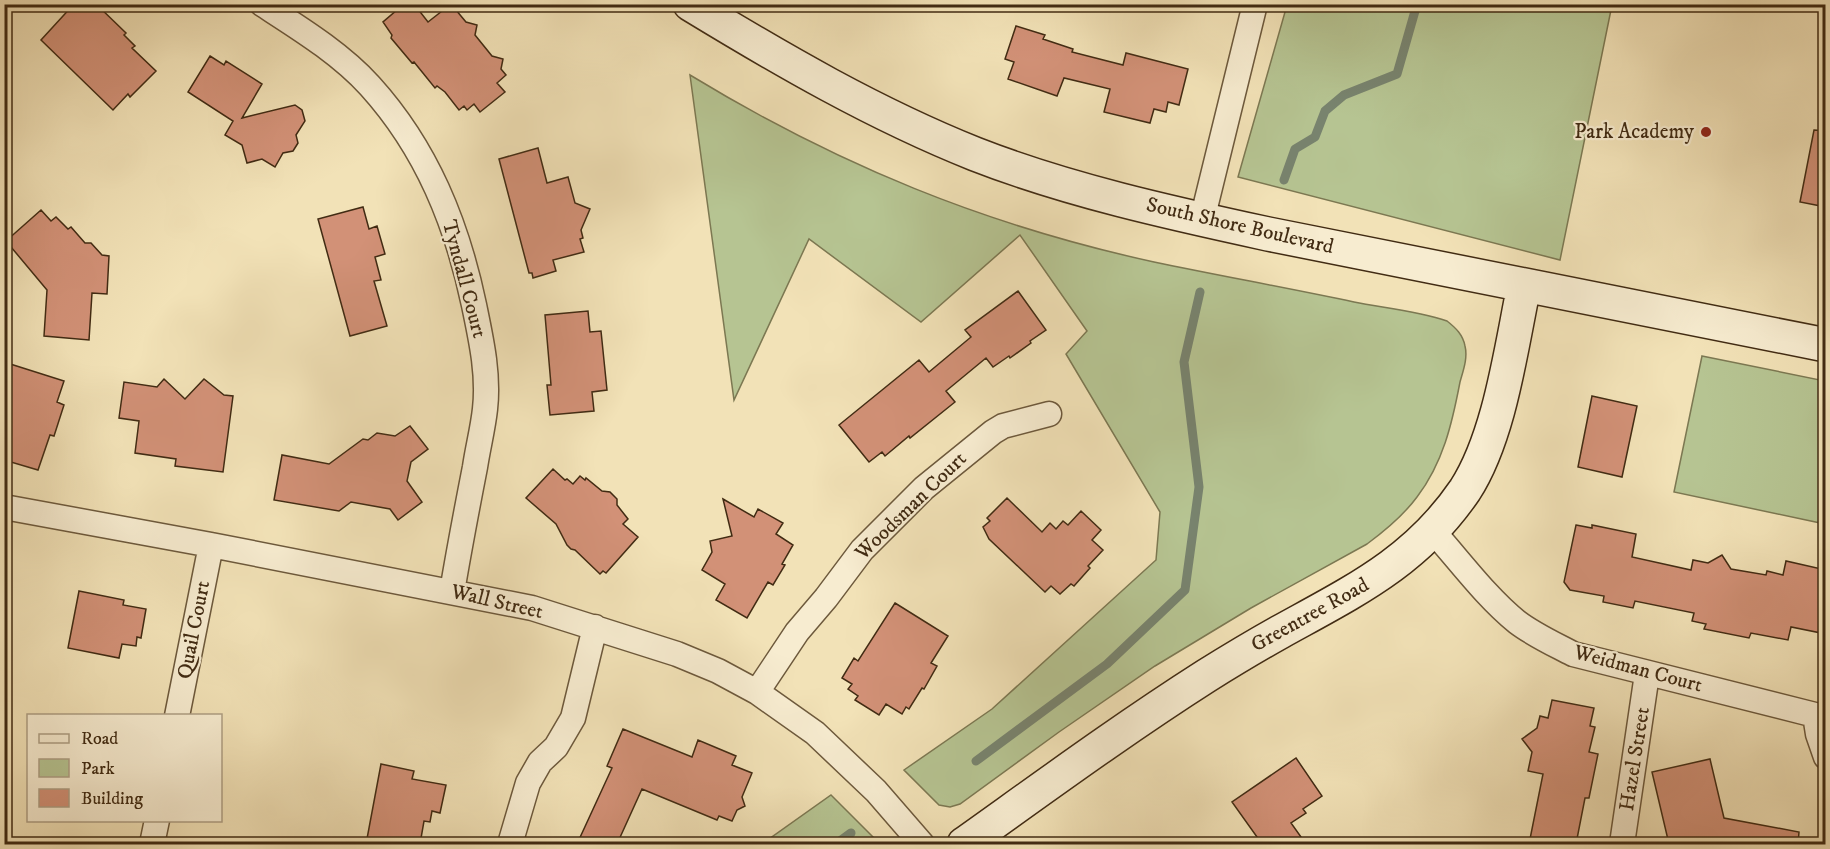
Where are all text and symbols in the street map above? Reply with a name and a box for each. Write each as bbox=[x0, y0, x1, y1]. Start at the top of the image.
place label: Park Academy bbox=[1574, 119, 1695, 145]
marker: Park Academy bbox=[1699, 125, 1713, 139]
street label: South Shore Boulevard bbox=[1144, 192, 1337, 260]
street label: Tyndall Court bbox=[436, 217, 492, 341]
street label: Woodsman Court bbox=[849, 446, 972, 566]
street label: Greentree Road bbox=[1247, 572, 1374, 658]
street label: Quail Court bbox=[172, 578, 216, 681]
street label: Wall Street bbox=[447, 579, 546, 625]
street label: Weidman Court bbox=[1570, 639, 1705, 699]
street label: Hazel Street bbox=[1614, 705, 1656, 813]
legend bbox=[27, 714, 222, 822]
text: Road bbox=[81, 728, 118, 750]
text: Park bbox=[81, 758, 115, 780]
text: Building bbox=[81, 788, 143, 810]

